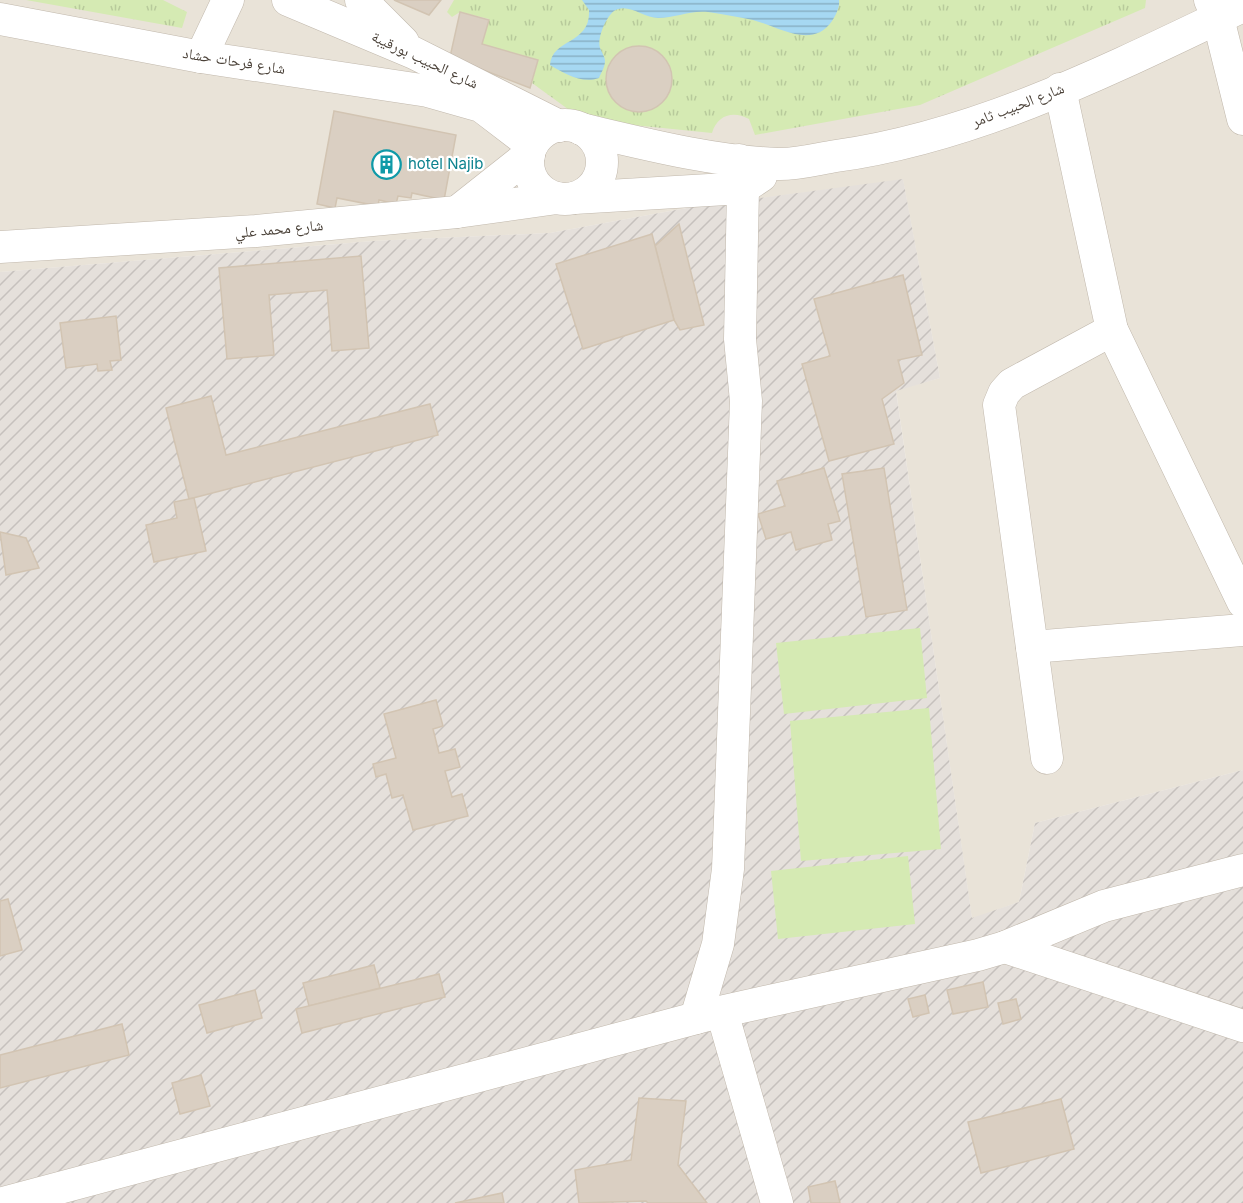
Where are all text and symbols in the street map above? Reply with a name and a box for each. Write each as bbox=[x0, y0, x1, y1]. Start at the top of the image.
street label: شارع الحبيب بورقيبة bbox=[368, 27, 482, 94]
street label: شارع فرحات حشاد bbox=[181, 43, 287, 79]
street label: شارع الحبيب ثامر bbox=[968, 78, 1067, 132]
building icon: hotel Najib bbox=[371, 148, 403, 180]
place label: hotel Najib bbox=[408, 154, 483, 173]
street label: شارع محمد علي bbox=[234, 215, 324, 245]

